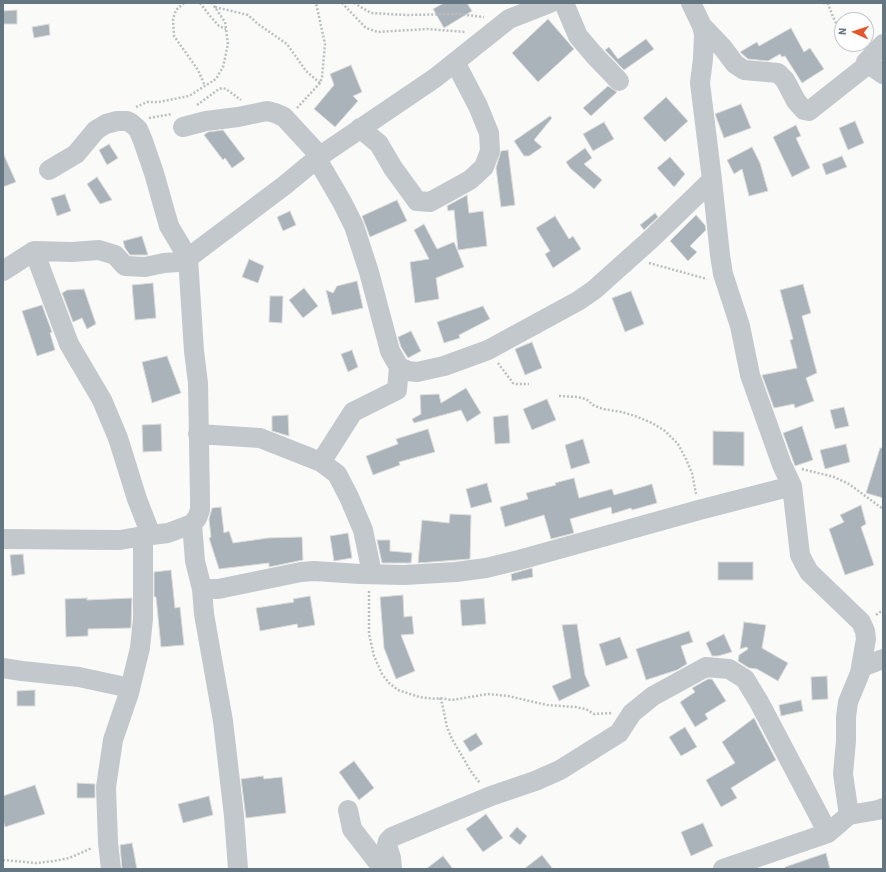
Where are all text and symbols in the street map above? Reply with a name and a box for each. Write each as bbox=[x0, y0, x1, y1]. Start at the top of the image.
north arrow bbox=[834, 12, 874, 52]
text: N bbox=[835, 27, 850, 35]

